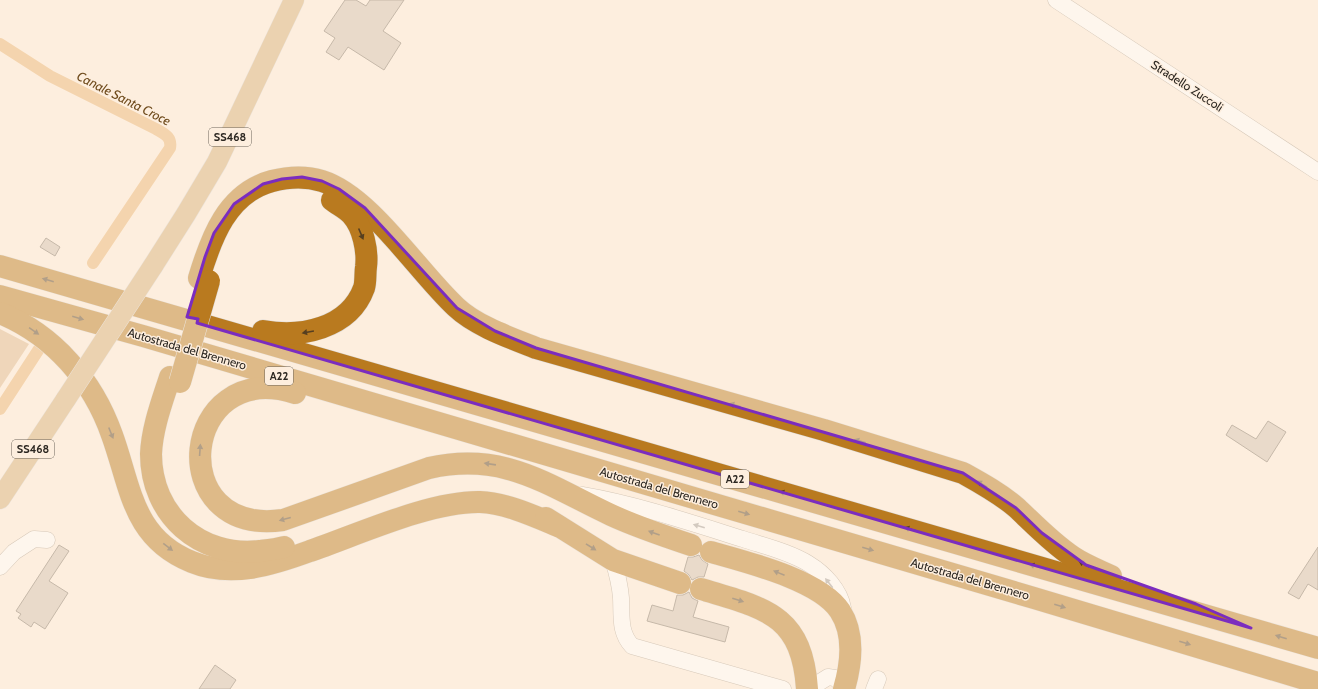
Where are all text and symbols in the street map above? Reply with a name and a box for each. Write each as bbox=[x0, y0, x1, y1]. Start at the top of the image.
street label: Stradello Zuccoli bbox=[1148, 57, 1226, 115]
water label: Canale Santa Croce bbox=[74, 67, 174, 129]
road number: SS468 bbox=[209, 128, 251, 146]
one-way arrow bbox=[358, 228, 364, 239]
one-way arrow bbox=[42, 277, 54, 283]
one-way arrow bbox=[72, 315, 84, 321]
street label: Autostrada del Brennero bbox=[126, 324, 249, 373]
one-way arrow bbox=[29, 327, 40, 335]
one-way arrow bbox=[302, 329, 314, 335]
road number: A22 bbox=[265, 367, 293, 385]
one-way arrow bbox=[729, 402, 741, 408]
one-way arrow bbox=[108, 428, 114, 439]
one-way arrow bbox=[853, 438, 865, 444]
road number: SS468 bbox=[12, 440, 54, 458]
one-way arrow bbox=[196, 444, 203, 456]
one-way arrow bbox=[484, 461, 496, 468]
street label: Autostrada del Brennero bbox=[598, 463, 721, 512]
road number: A22 bbox=[721, 470, 749, 488]
one-way arrow bbox=[977, 480, 987, 488]
one-way arrow bbox=[779, 490, 791, 496]
one-way arrow bbox=[738, 510, 750, 516]
one-way arrow bbox=[279, 516, 291, 522]
one-way arrow bbox=[693, 523, 705, 529]
one-way arrow bbox=[904, 526, 916, 532]
one-way arrow bbox=[647, 529, 659, 535]
one-way arrow bbox=[162, 543, 173, 552]
one-way arrow bbox=[585, 544, 597, 551]
one-way arrow bbox=[863, 546, 875, 552]
street label: Autostrada del Brennero bbox=[909, 554, 1032, 603]
one-way arrow bbox=[1078, 560, 1090, 567]
one-way arrow bbox=[1028, 563, 1040, 569]
one-way arrow bbox=[774, 570, 785, 576]
one-way arrow bbox=[825, 577, 834, 588]
one-way arrow bbox=[732, 597, 744, 603]
one-way arrow bbox=[1055, 603, 1067, 609]
one-way arrow bbox=[1274, 634, 1286, 640]
one-way arrow bbox=[1179, 640, 1191, 646]

